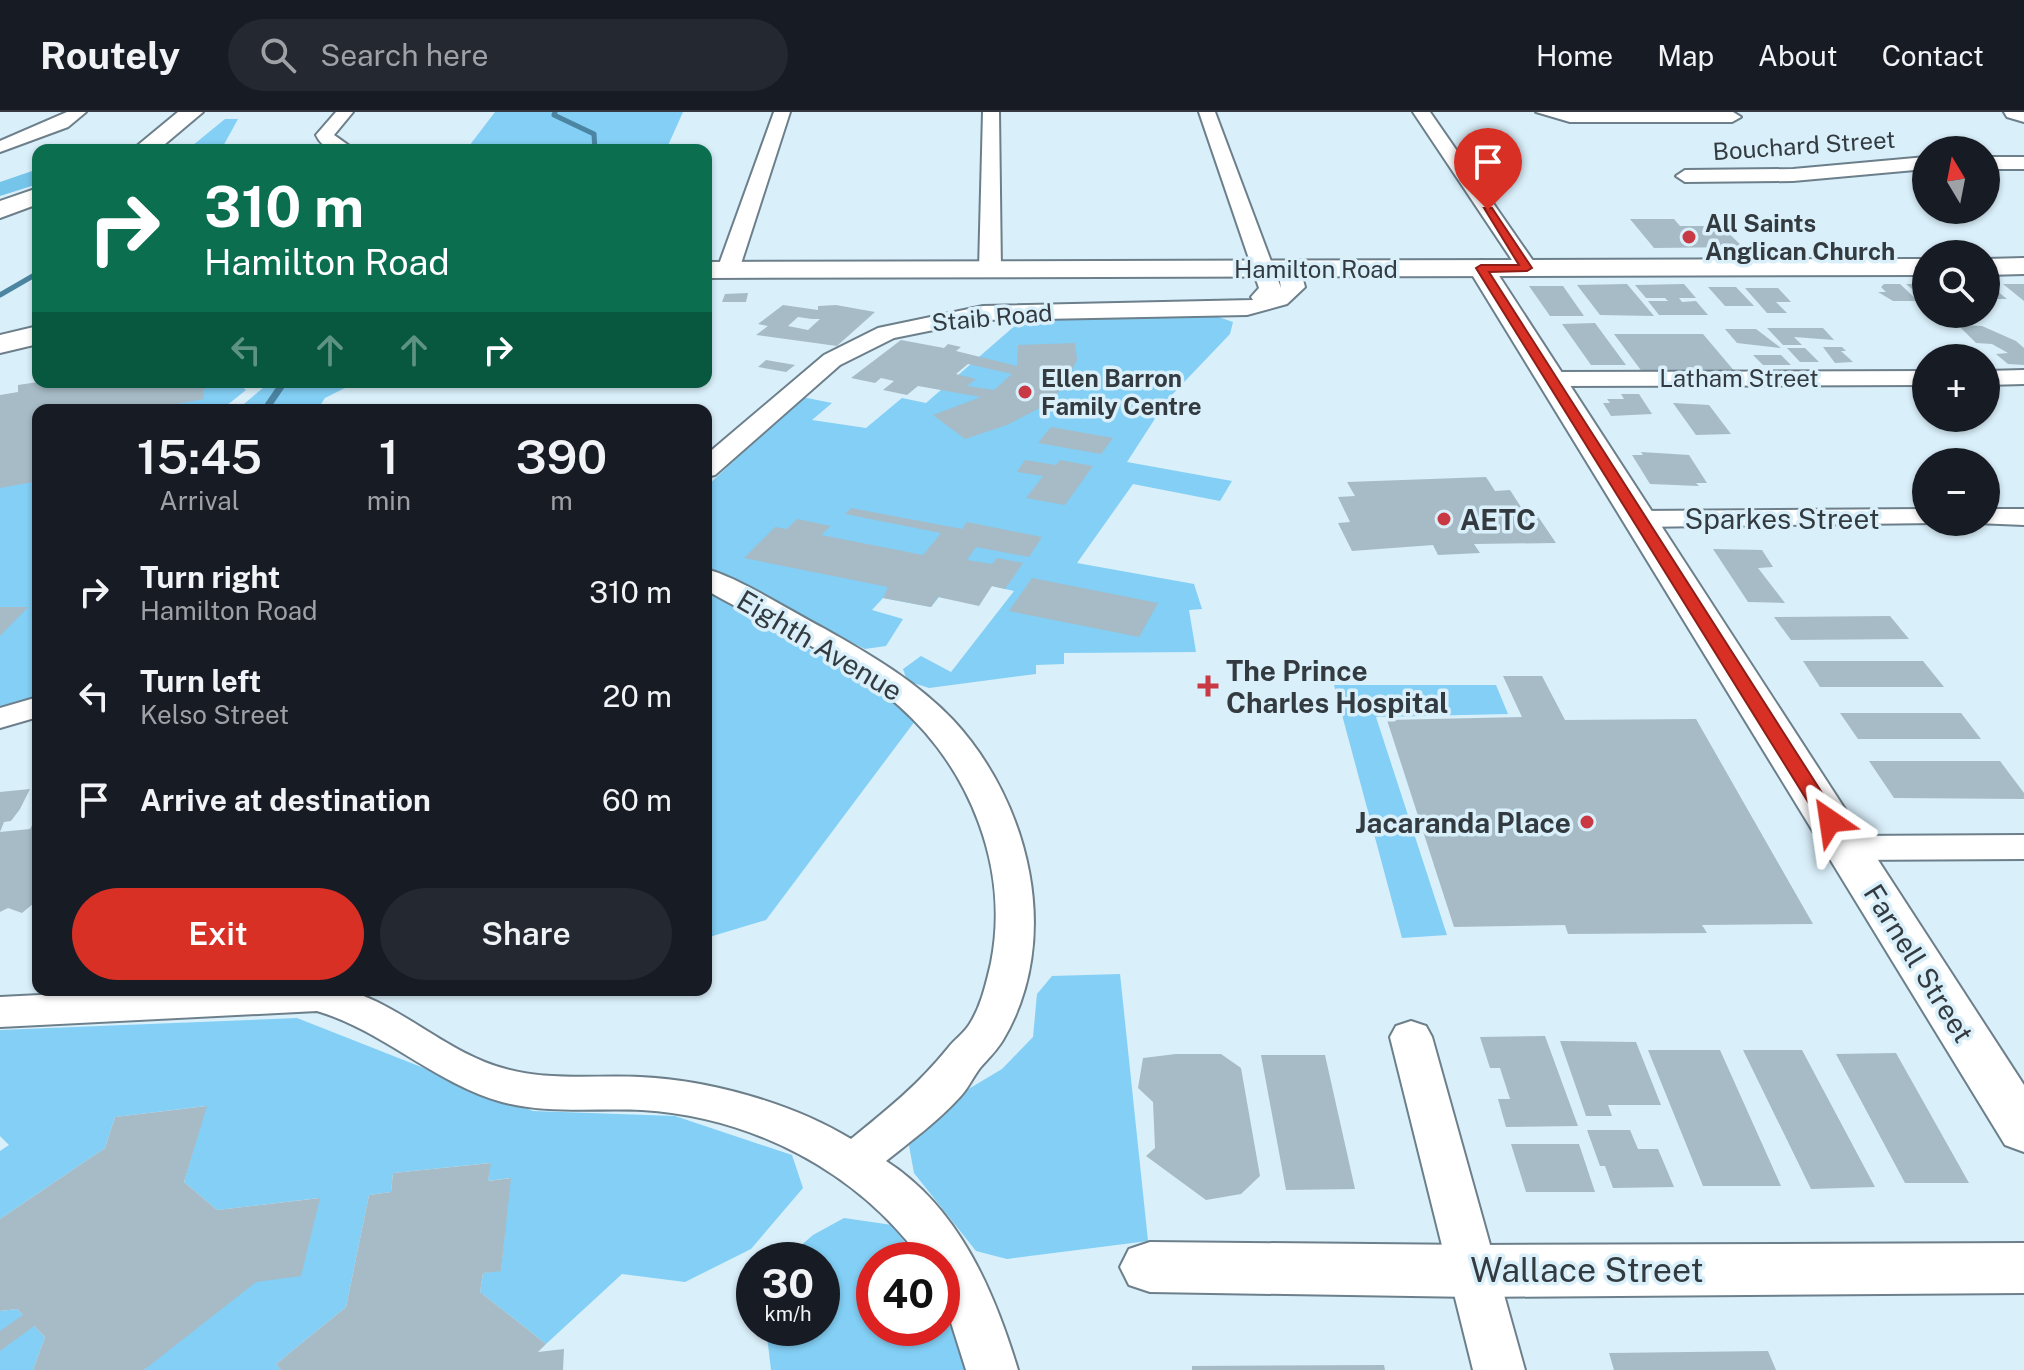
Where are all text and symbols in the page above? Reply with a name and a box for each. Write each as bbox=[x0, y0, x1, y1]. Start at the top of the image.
search box bbox=[228, 19, 788, 91]
text: Routely bbox=[40, 33, 180, 78]
icon: search bbox=[256, 33, 300, 77]
text: Search here bbox=[320, 37, 489, 73]
text: Home bbox=[1536, 39, 1613, 72]
text: Map bbox=[1657, 39, 1714, 72]
text: About bbox=[1758, 39, 1838, 72]
text: Contact bbox=[1882, 39, 1984, 72]
street label: Bouchard Street bbox=[1712, 125, 1896, 165]
pin bbox=[1454, 128, 1522, 210]
north arrow bbox=[1912, 136, 2000, 224]
map controls bbox=[1912, 136, 2000, 536]
icon: arrive bbox=[1466, 140, 1510, 184]
text: 310 m bbox=[204, 174, 364, 240]
icon: right bbox=[72, 176, 176, 280]
place label: All Saints Anglican Church bbox=[1705, 209, 1895, 265]
marker: All Saints Anglican Church bbox=[1680, 228, 1698, 246]
button: search bbox=[1912, 240, 2000, 328]
text: Hamilton Road bbox=[204, 241, 450, 283]
street label: Hamilton Road bbox=[1234, 255, 1398, 283]
street label: Staib Road bbox=[930, 298, 1054, 336]
icon: left bbox=[224, 328, 268, 372]
icon: ahead bbox=[308, 328, 352, 372]
icon: ahead bbox=[392, 328, 436, 372]
icon: right bbox=[476, 328, 520, 372]
button: + bbox=[1912, 344, 2000, 432]
place label: Ellen Barron Family Centre bbox=[1041, 364, 1202, 420]
street label: Latham Street bbox=[1659, 364, 1819, 392]
marker: Ellen Barron Family Centre bbox=[1016, 383, 1034, 401]
text: 15:45 bbox=[137, 428, 262, 485]
text: 1 bbox=[379, 428, 399, 485]
text: 390 bbox=[516, 428, 607, 485]
button: − bbox=[1912, 448, 2000, 536]
text: Arrival bbox=[159, 485, 240, 516]
text: min bbox=[367, 485, 411, 516]
text: m bbox=[550, 485, 573, 516]
street label: Sparkes Street bbox=[1684, 502, 1880, 535]
place label: AETC bbox=[1460, 503, 1536, 536]
marker: AETC bbox=[1435, 510, 1453, 528]
text: Turn right bbox=[140, 559, 280, 595]
icon: right bbox=[72, 570, 116, 614]
text: 310 m bbox=[589, 574, 672, 610]
street label: Eighth Avenue bbox=[731, 583, 909, 707]
text: Hamilton Road bbox=[140, 595, 318, 626]
place label: The Prince Charles Hospital bbox=[1226, 654, 1449, 719]
text: Turn left bbox=[140, 663, 261, 699]
icon: left bbox=[72, 674, 116, 718]
marker: The Prince Charles Hospital bbox=[1197, 675, 1219, 697]
text: 20 m bbox=[603, 678, 672, 714]
text: Kelso Street bbox=[140, 699, 289, 730]
icon: arrive bbox=[72, 778, 116, 822]
position arrow bbox=[1788, 779, 1872, 863]
text: Arrive at destination bbox=[140, 782, 431, 818]
text: 60 m bbox=[602, 782, 672, 818]
place label: Jacaranda Place bbox=[1355, 806, 1571, 839]
marker: Jacaranda Place bbox=[1578, 813, 1596, 831]
street label: Farnell Street bbox=[1857, 878, 1981, 1048]
button: Exit bbox=[72, 888, 364, 980]
button: Share bbox=[380, 888, 672, 980]
speed limit sign: 40 bbox=[856, 1242, 960, 1346]
street label: Wallace Street bbox=[1470, 1250, 1704, 1290]
text: 30 bbox=[762, 1260, 814, 1307]
text: km/h bbox=[764, 1302, 812, 1326]

